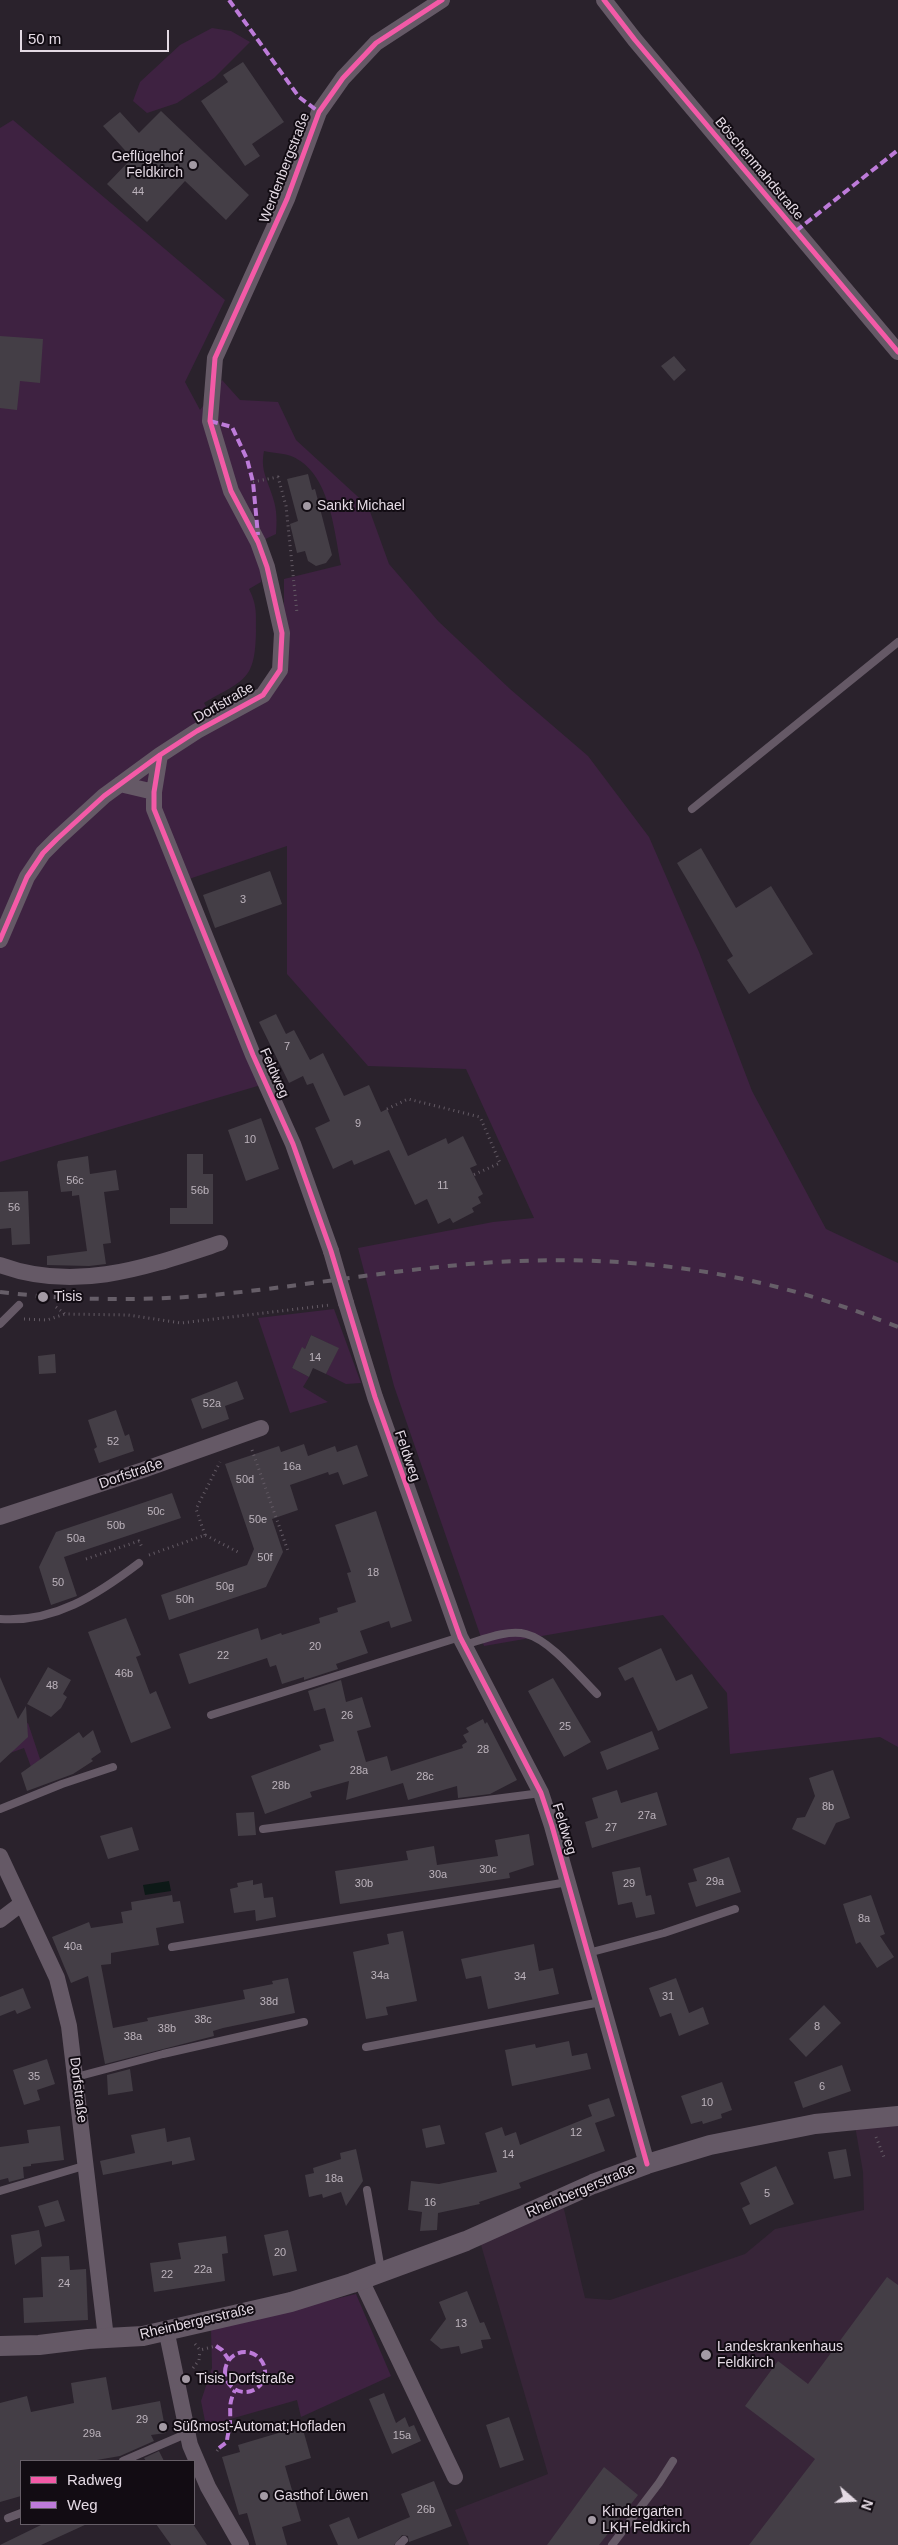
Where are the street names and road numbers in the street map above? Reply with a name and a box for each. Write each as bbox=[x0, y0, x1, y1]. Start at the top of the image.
street label: Werdenbergstraße bbox=[256, 111, 314, 225]
street label: Böschenmahdstraße bbox=[711, 114, 807, 224]
street label: Dorfstraße bbox=[191, 679, 257, 727]
street label: Feldweg bbox=[256, 1045, 292, 1101]
street label: Feldweg bbox=[390, 1428, 424, 1484]
street label: Dorfstraße bbox=[97, 1455, 165, 1493]
street label: Feldweg bbox=[548, 1801, 580, 1857]
street label: Dorfstraße bbox=[66, 2056, 90, 2124]
street label: Rheinbergerstraße bbox=[524, 2160, 638, 2222]
street label: Rheinbergerstraße bbox=[138, 2301, 256, 2343]

